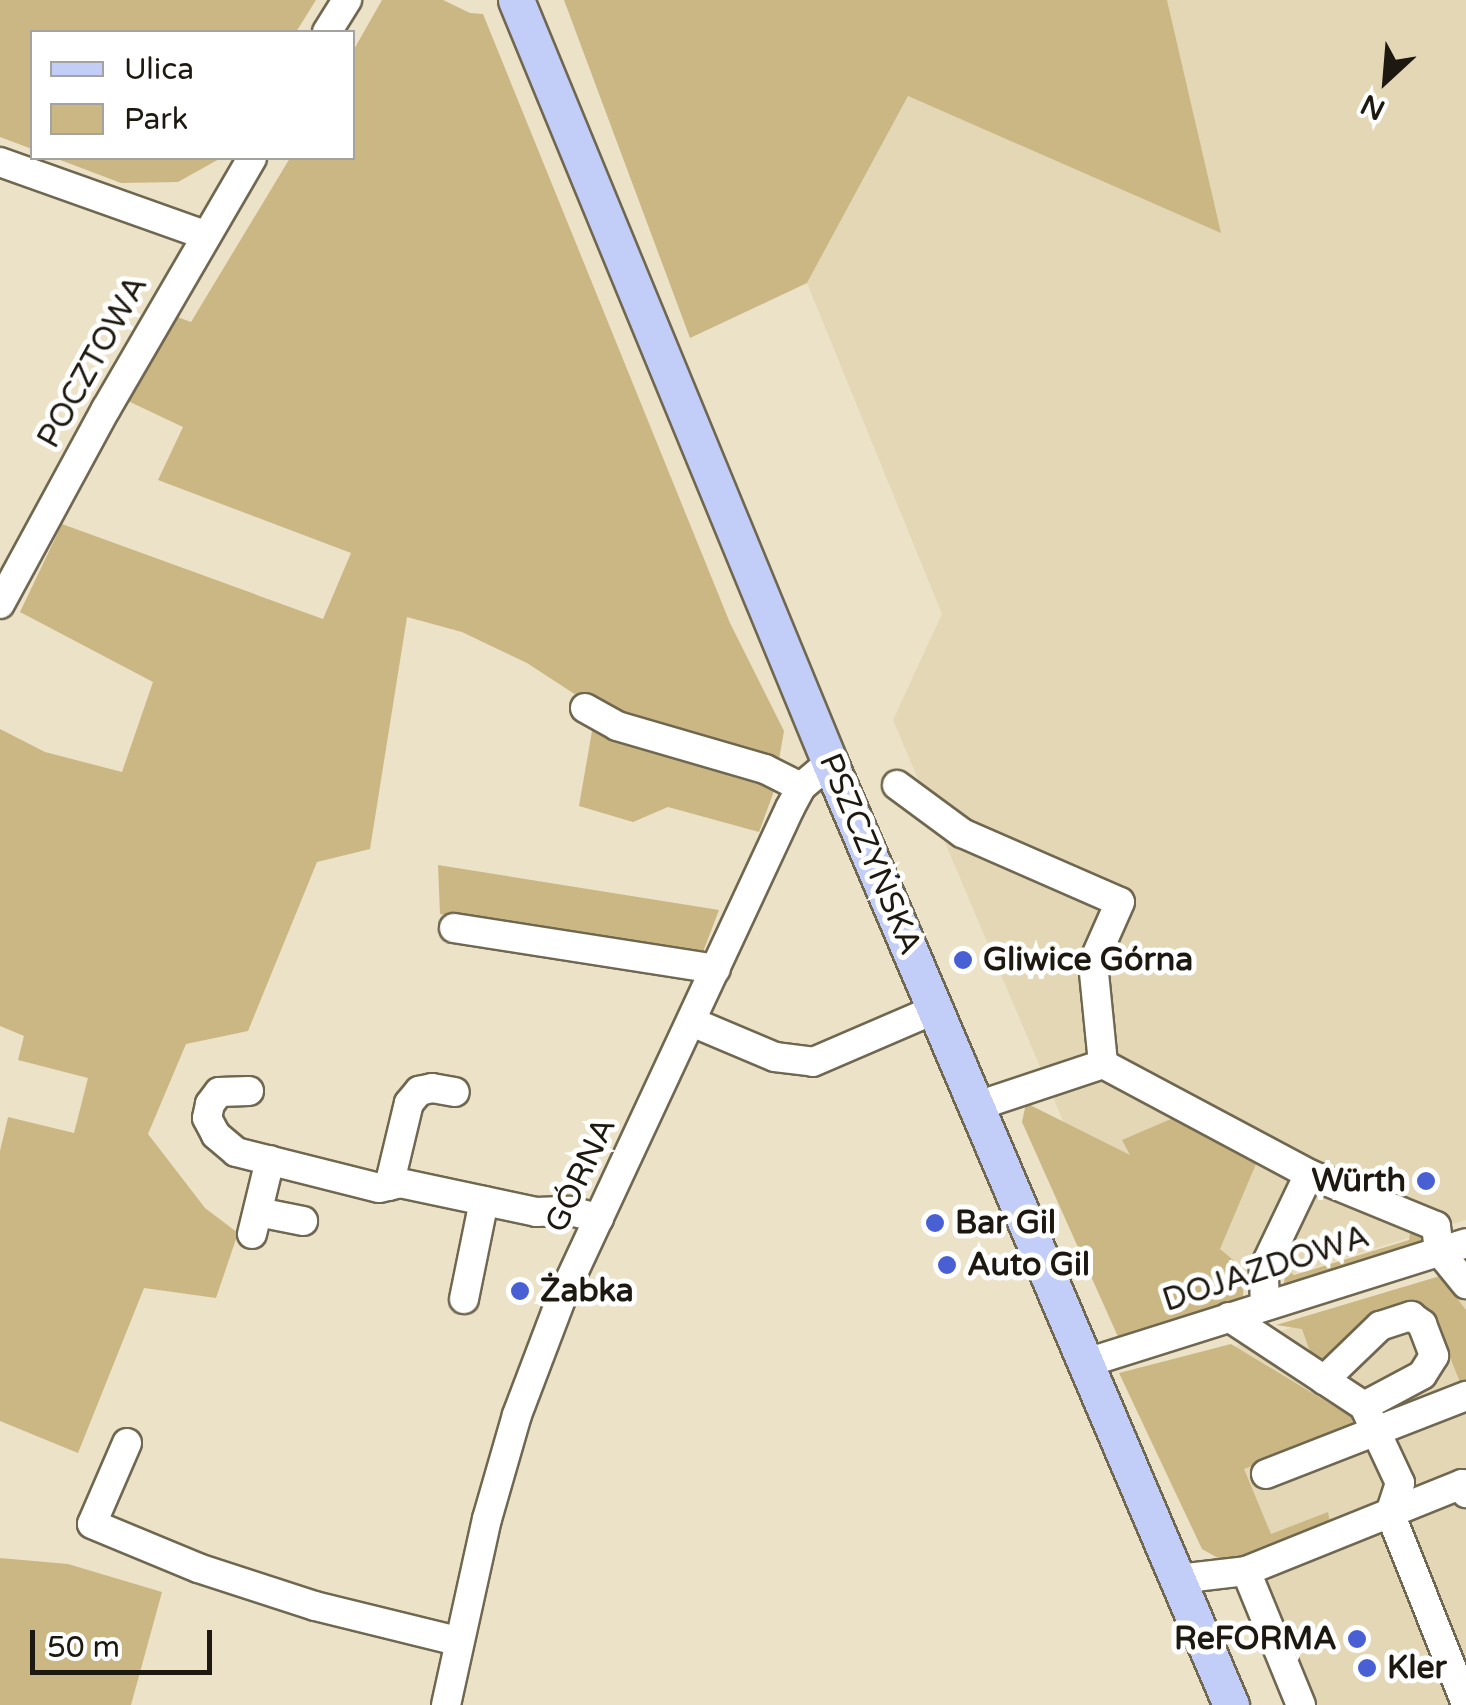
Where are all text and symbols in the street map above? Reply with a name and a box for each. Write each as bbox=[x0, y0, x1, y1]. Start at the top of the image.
legend bbox=[30, 30, 355, 160]
north arrow bbox=[1336, 30, 1436, 130]
text: Ulica bbox=[124, 51, 194, 88]
text: N bbox=[1355, 87, 1390, 127]
text: Park bbox=[124, 101, 188, 138]
street label: POCZTOWA bbox=[30, 269, 156, 455]
street label: PSZCZYŃSKA bbox=[810, 748, 930, 960]
place label: Gliwice Górna bbox=[983, 941, 1193, 979]
marker: Gliwice Górna bbox=[952, 949, 974, 971]
street label: GÓRNA bbox=[538, 1111, 624, 1239]
place label: Würth bbox=[1311, 1162, 1406, 1200]
marker: Würth bbox=[1415, 1170, 1437, 1192]
place label: Bar Gil bbox=[955, 1204, 1056, 1242]
marker: Bar Gil bbox=[924, 1212, 946, 1234]
street label: DOJAZDOWA bbox=[1158, 1218, 1374, 1320]
place label: Auto Gil bbox=[967, 1246, 1090, 1284]
marker: Auto Gil bbox=[936, 1254, 958, 1276]
place label: Żabka bbox=[540, 1272, 634, 1310]
marker: Żabka bbox=[509, 1280, 531, 1302]
scale bar bbox=[35, 1610, 218, 1672]
place label: ReFORMA bbox=[1174, 1620, 1337, 1658]
marker: ReFORMA bbox=[1346, 1628, 1368, 1650]
text: 50 m bbox=[47, 1629, 120, 1666]
place label: Kler bbox=[1387, 1649, 1447, 1687]
marker: Kler bbox=[1356, 1657, 1378, 1679]

